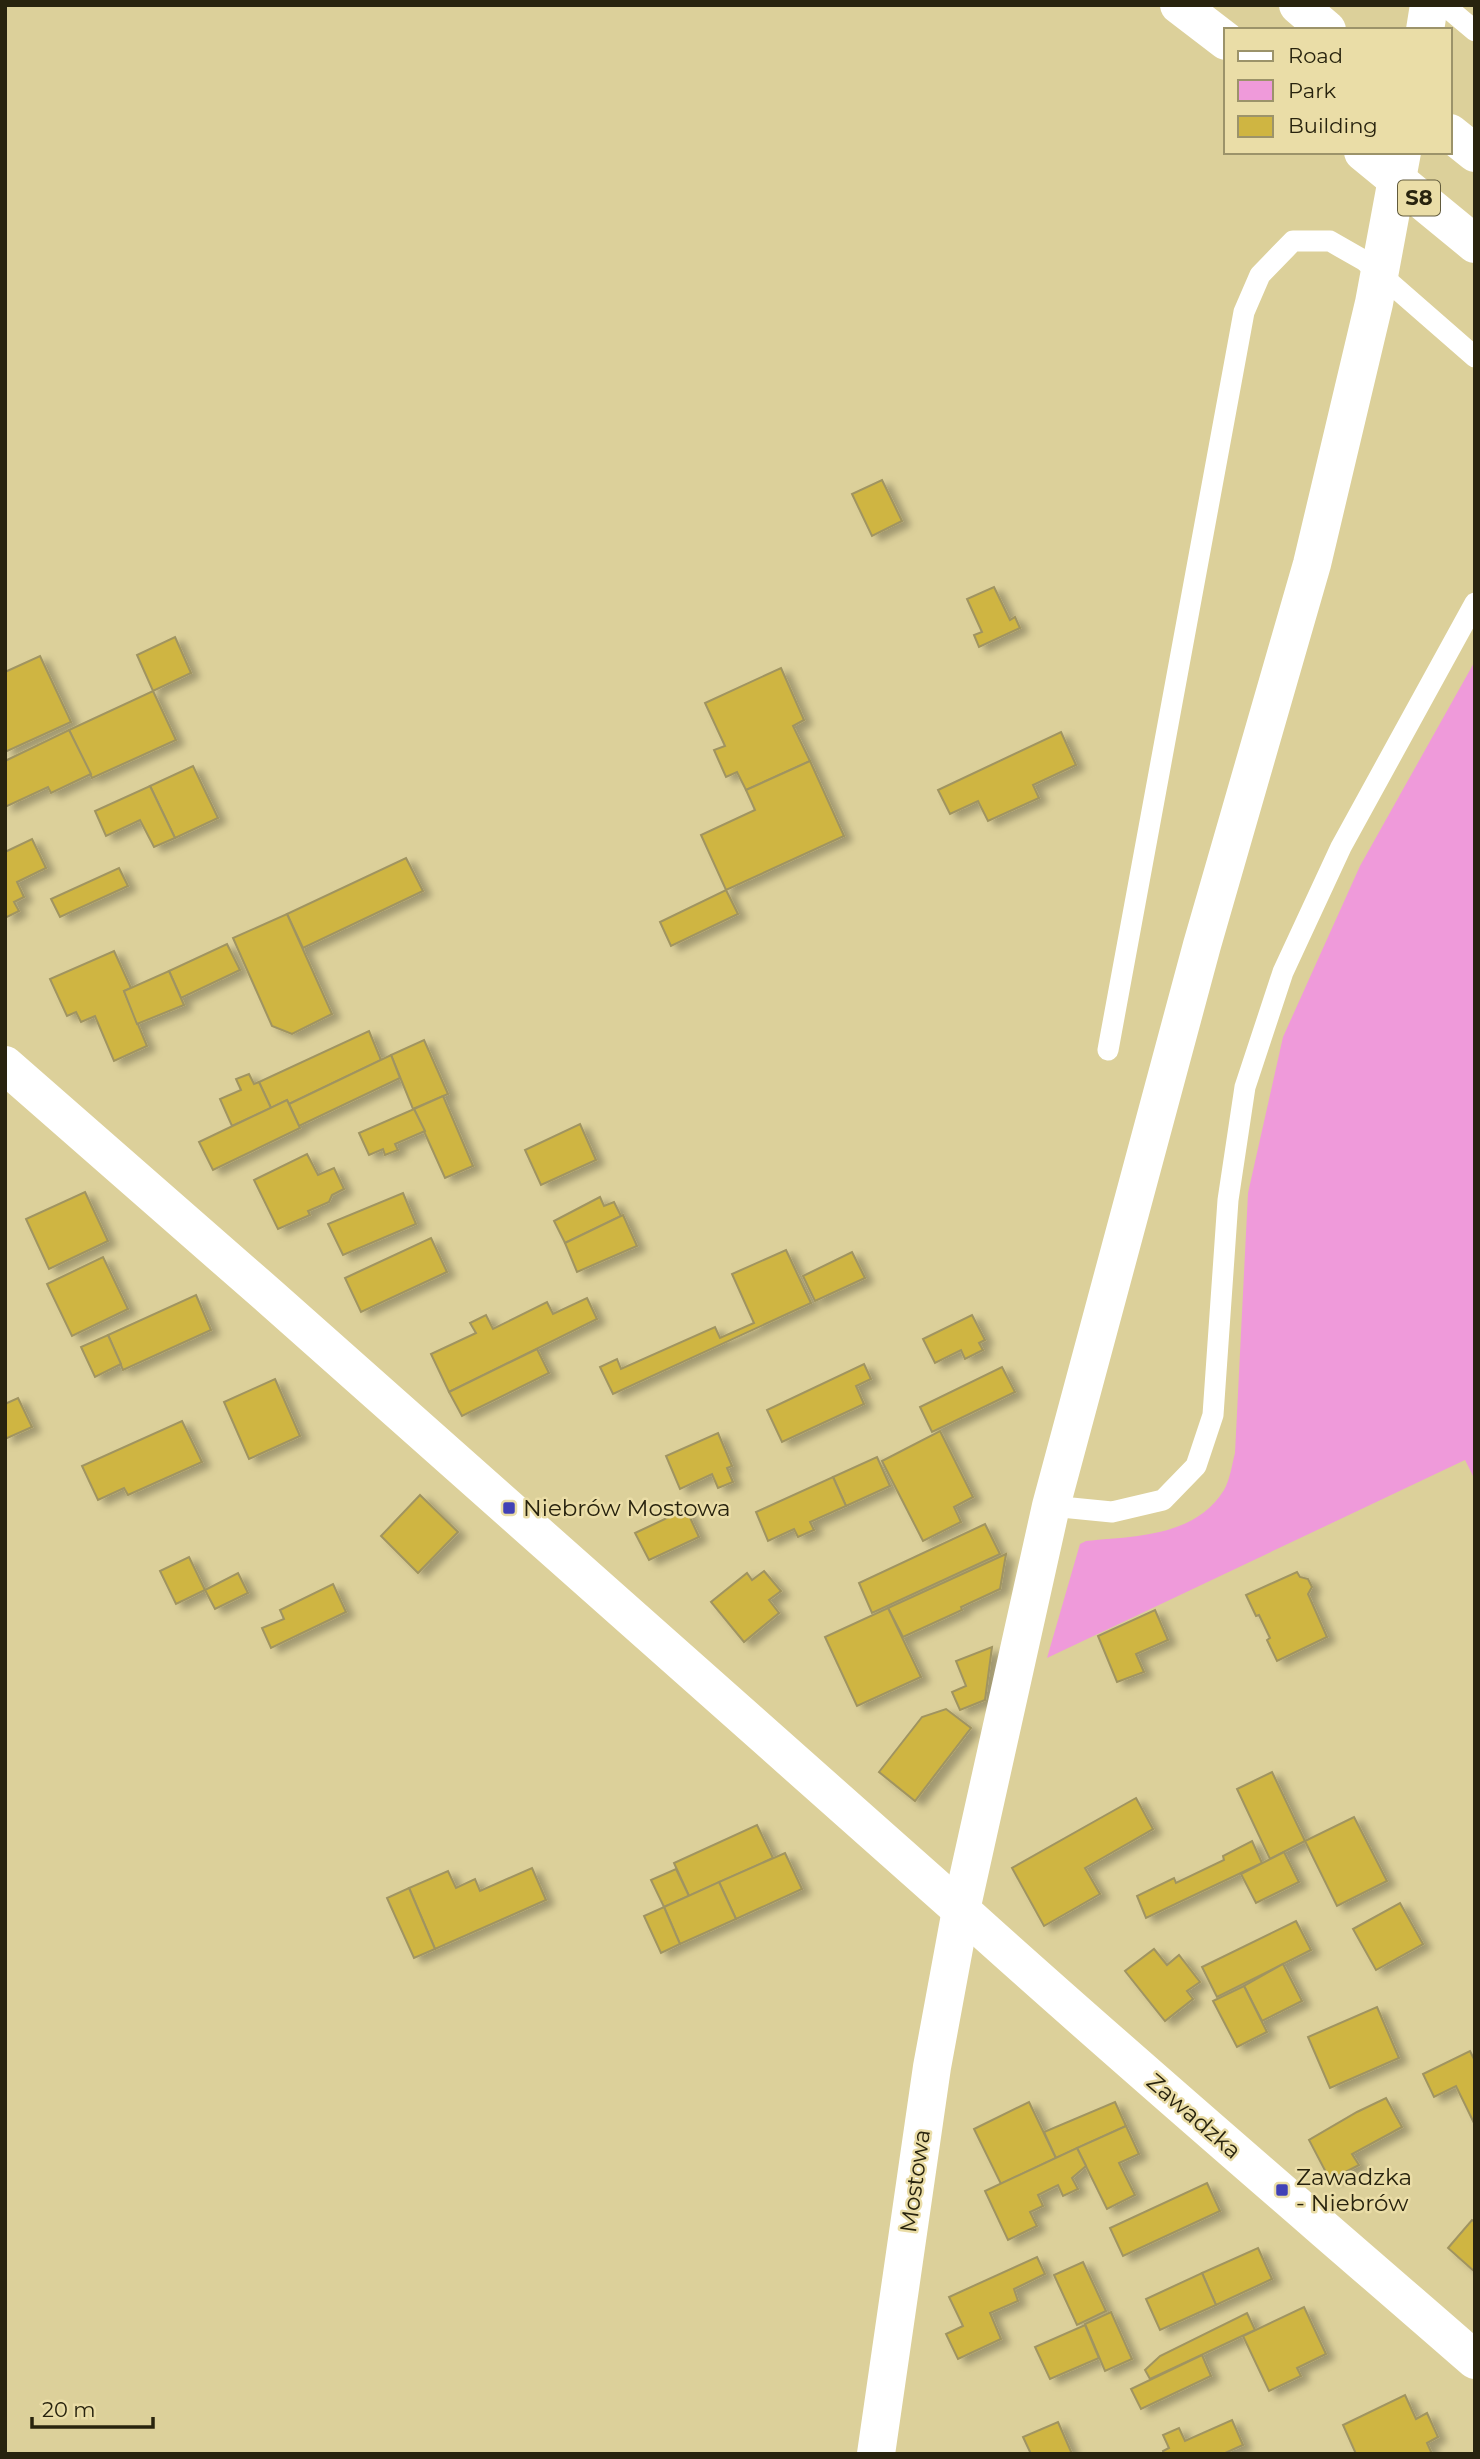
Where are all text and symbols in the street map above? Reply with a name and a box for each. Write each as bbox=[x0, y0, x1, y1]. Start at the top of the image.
legend bbox=[1224, 28, 1452, 154]
text: Road bbox=[1288, 43, 1343, 68]
text: Park bbox=[1288, 78, 1336, 103]
text: Building bbox=[1288, 113, 1378, 138]
road number: S8 bbox=[1398, 180, 1440, 216]
place label: Niebrów Mostowa bbox=[523, 1494, 731, 1522]
marker: Niebrów Mostowa bbox=[501, 1500, 517, 1516]
street label: Zawadzka bbox=[1141, 2067, 1247, 2165]
street label: Mostowa bbox=[894, 2128, 936, 2234]
place label: Zawadzka - Niebrów bbox=[1296, 2163, 1412, 2217]
marker: Zawadzka - Niebrów bbox=[1274, 2182, 1290, 2198]
scale bar bbox=[32, 2386, 152, 2430]
text: 20 m bbox=[42, 2397, 96, 2422]

